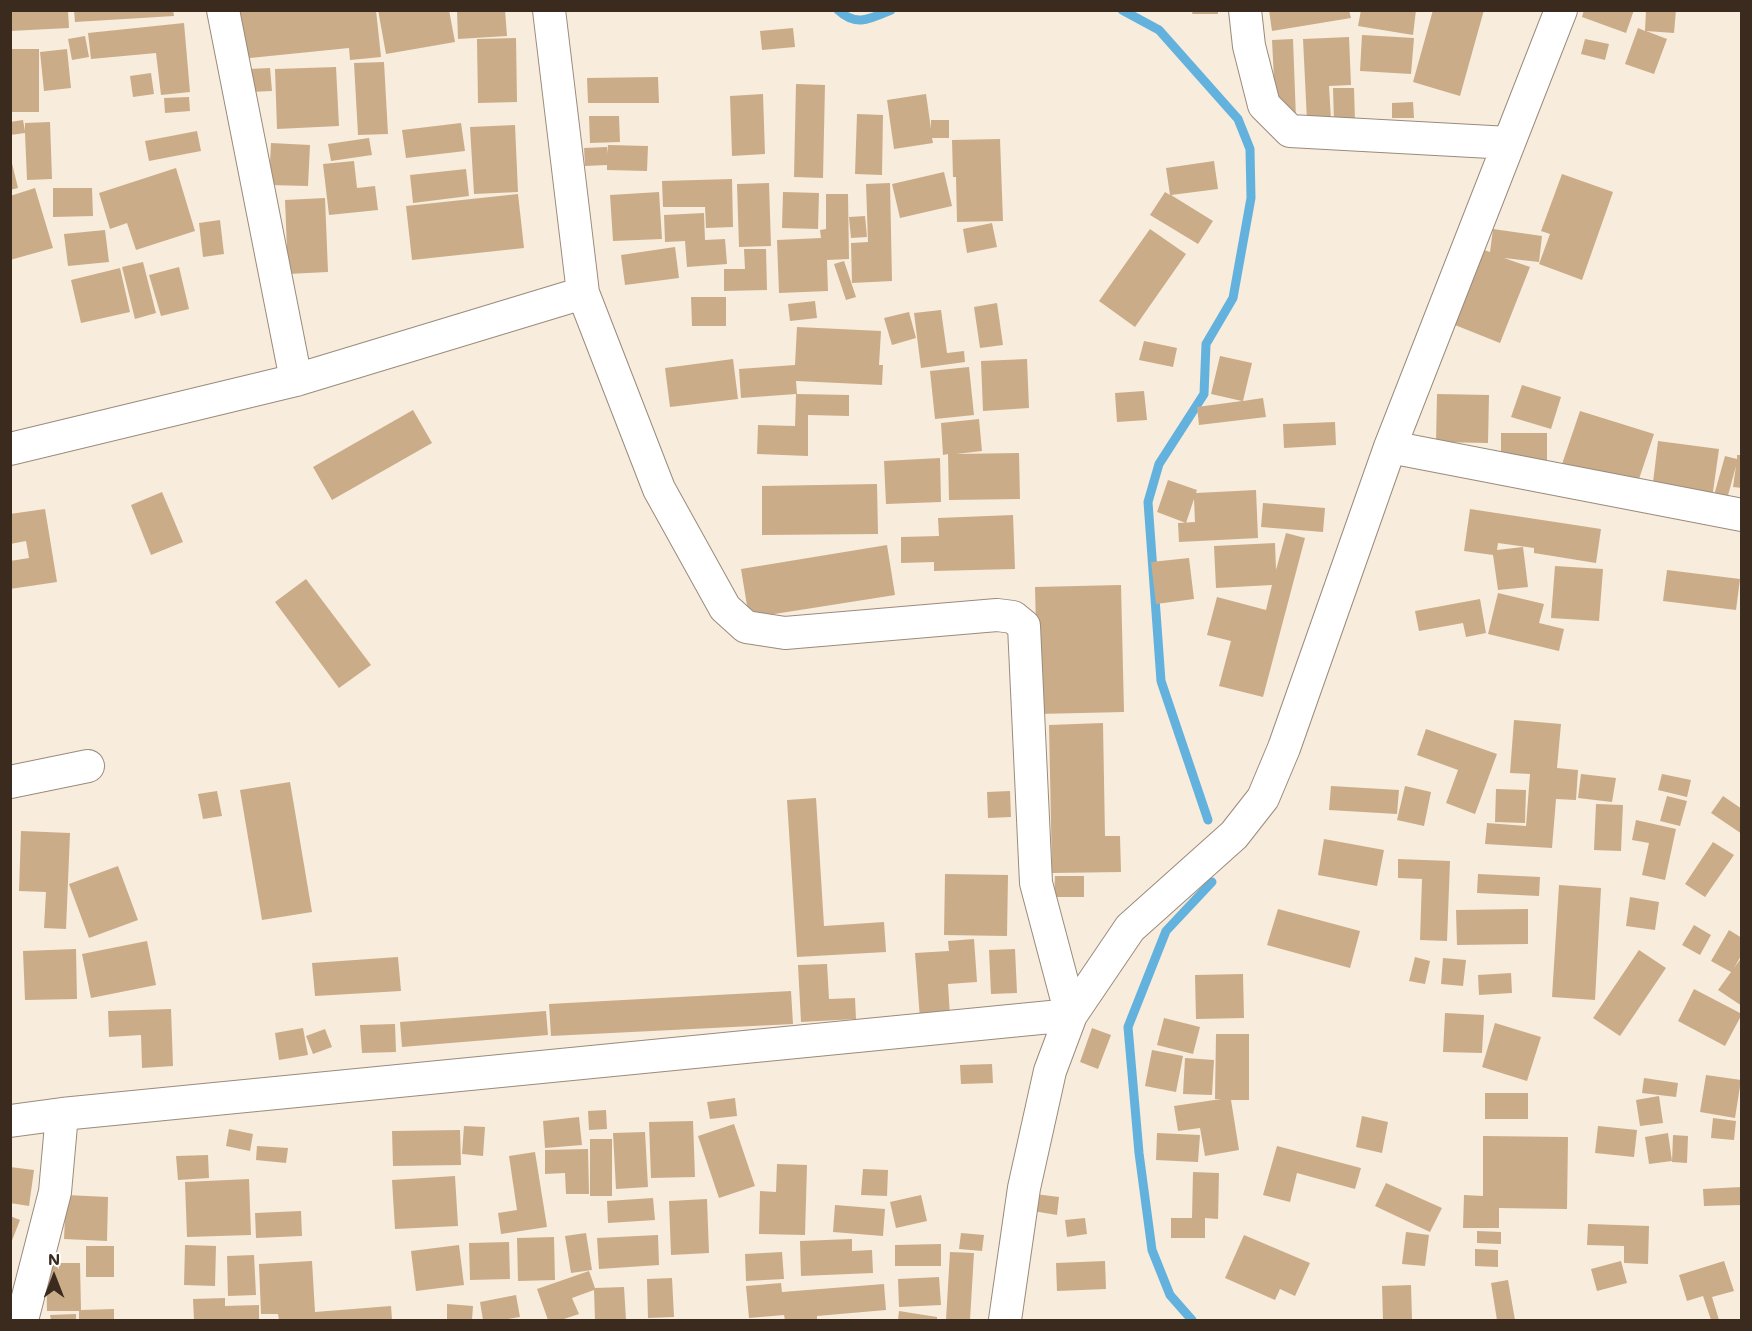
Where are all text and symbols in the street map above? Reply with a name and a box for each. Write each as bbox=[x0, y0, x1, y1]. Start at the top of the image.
north arrow bbox=[24, 1247, 84, 1307]
text: N bbox=[48, 1248, 60, 1269]

